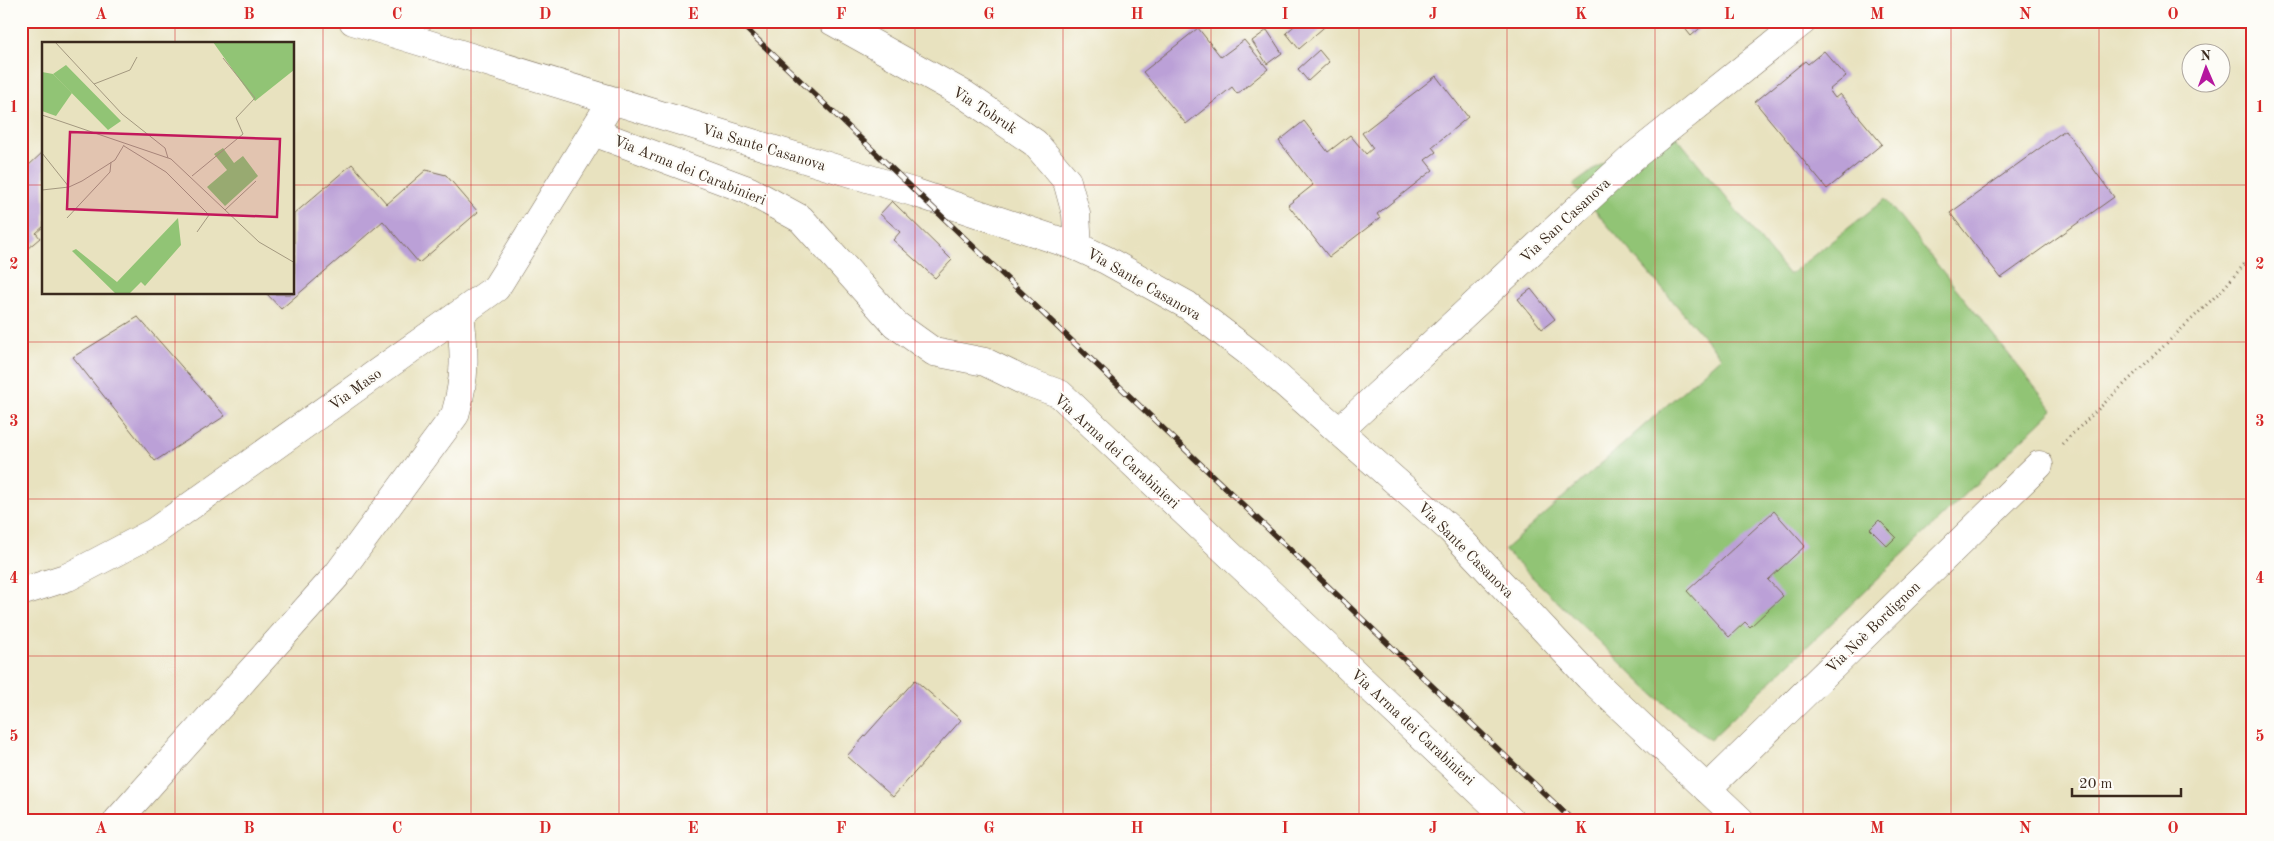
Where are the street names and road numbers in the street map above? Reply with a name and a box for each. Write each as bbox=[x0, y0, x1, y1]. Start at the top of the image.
street label: Via Tobruk bbox=[949, 85, 1019, 138]
street label: Via Sante Casanova bbox=[700, 122, 828, 175]
street label: Via Arma dei Carabinieri bbox=[611, 134, 768, 209]
street label: Via San Casanova bbox=[1518, 175, 1614, 266]
street label: Via Sante Casanova bbox=[1084, 247, 1203, 324]
street label: Via Maso bbox=[327, 366, 385, 414]
street label: Via Arma dei Carabinieri bbox=[1051, 392, 1181, 512]
street label: Via Sante Casanova bbox=[1414, 500, 1516, 602]
street label: Via Noè Bordignon bbox=[1824, 580, 1924, 677]
street label: Via Arma dei Carabinieri bbox=[1347, 667, 1477, 789]

